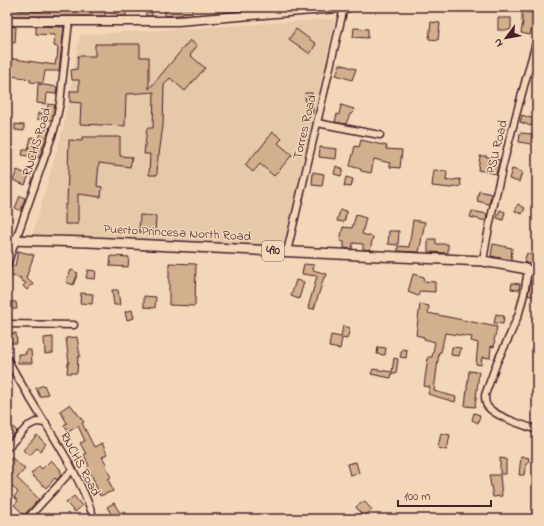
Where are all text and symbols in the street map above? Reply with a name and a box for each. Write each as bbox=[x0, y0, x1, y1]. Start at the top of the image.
north arrow bbox=[486, 18, 526, 58]
text: N bbox=[490, 35, 507, 50]
street label: Torres Road bbox=[288, 92, 322, 161]
street label: RNCHS Road bbox=[18, 105, 57, 179]
street label: PSU Road bbox=[481, 117, 513, 176]
street label: Puerto Princesa North Road bbox=[103, 220, 252, 246]
road number: 490 bbox=[262, 241, 284, 261]
street label: RNCHS Road bbox=[55, 428, 105, 500]
scale bar bbox=[398, 482, 491, 508]
text: 100 m bbox=[404, 488, 431, 506]

